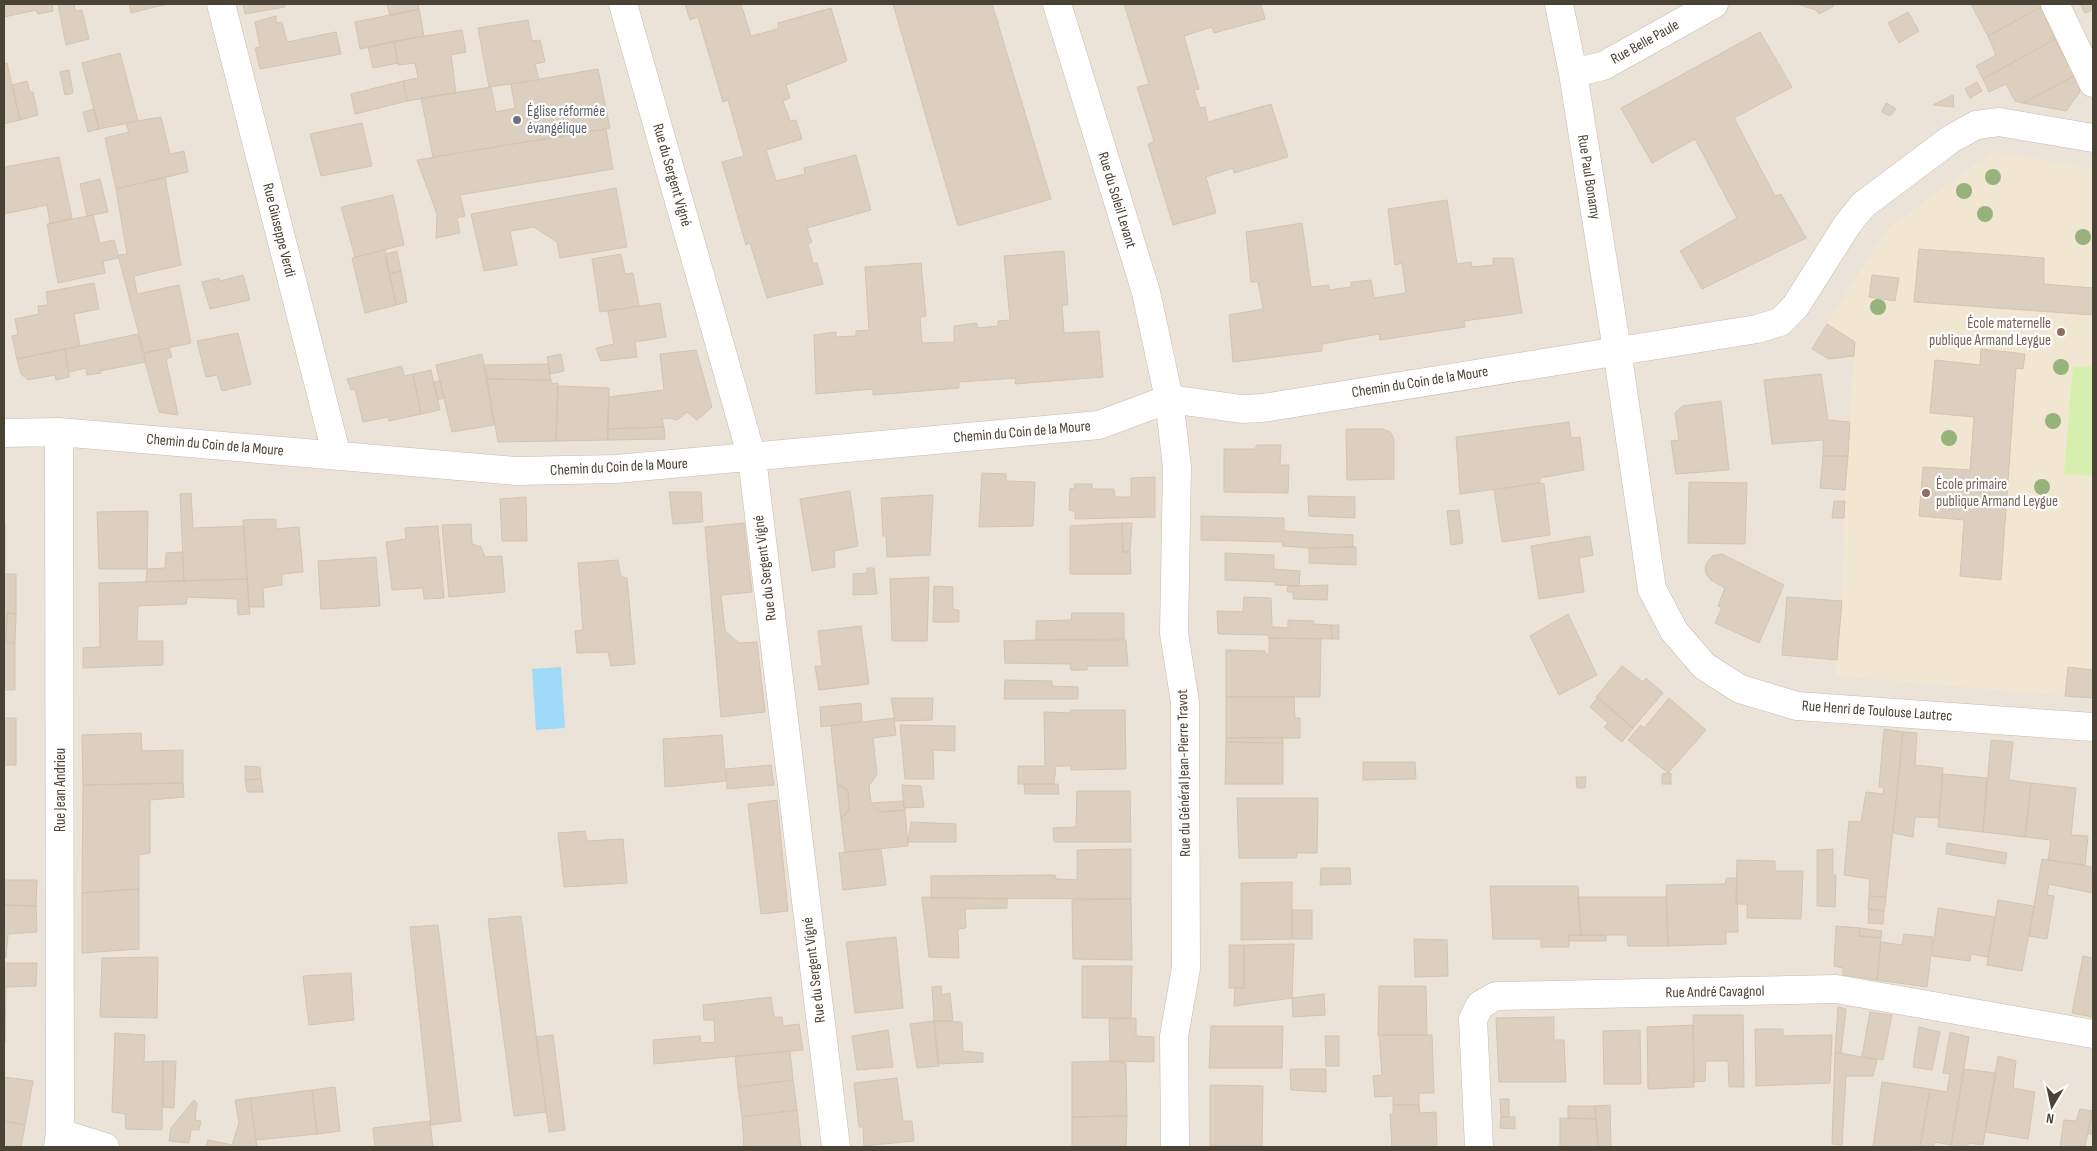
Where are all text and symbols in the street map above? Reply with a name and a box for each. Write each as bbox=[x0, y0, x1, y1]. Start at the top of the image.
street label: Rue Belle Paule bbox=[1607, 15, 1683, 69]
place label: Église réformée évangélique bbox=[527, 102, 605, 138]
marker: Église réformée évangélique bbox=[511, 114, 523, 126]
street label: Rue du Sergent Vigné bbox=[648, 121, 696, 229]
street label: Rue Paul Bonamy bbox=[1573, 133, 1605, 221]
street label: Rue du Soleil Levant bbox=[1093, 150, 1141, 251]
street label: Rue Giuseppe Verdi bbox=[258, 181, 300, 279]
place label: École maternelle publique Armand Leygue bbox=[1929, 314, 2051, 350]
marker: École maternelle publique Armand Leygue bbox=[2055, 326, 2067, 338]
street label: Chemin du Coin de la Moure bbox=[1350, 362, 1490, 402]
street label: Chemin du Coin de la Moure bbox=[952, 417, 1092, 447]
street label: Chemin du Coin de la Moure bbox=[145, 430, 285, 460]
street label: Chemin du Coin de la Moure bbox=[550, 454, 688, 480]
place label: École primaire publique Armand Leygue bbox=[1936, 475, 2058, 511]
marker: École primaire publique Armand Leygue bbox=[1920, 487, 1932, 499]
street label: Rue du Sergent Vigné bbox=[749, 514, 781, 622]
street label: Rue du Général Jean-Pierre Travot bbox=[1173, 689, 1195, 857]
street label: Rue Henri de Toulouse Lautrec bbox=[1801, 696, 1953, 726]
street label: Rue Jean Andrieu bbox=[51, 748, 70, 832]
street label: Rue du Sergent Vigné bbox=[798, 916, 830, 1024]
street label: Rue André Cavagnol bbox=[1665, 982, 1765, 1002]
north arrow bbox=[2027, 1081, 2077, 1131]
text: N bbox=[2045, 1109, 2055, 1127]

